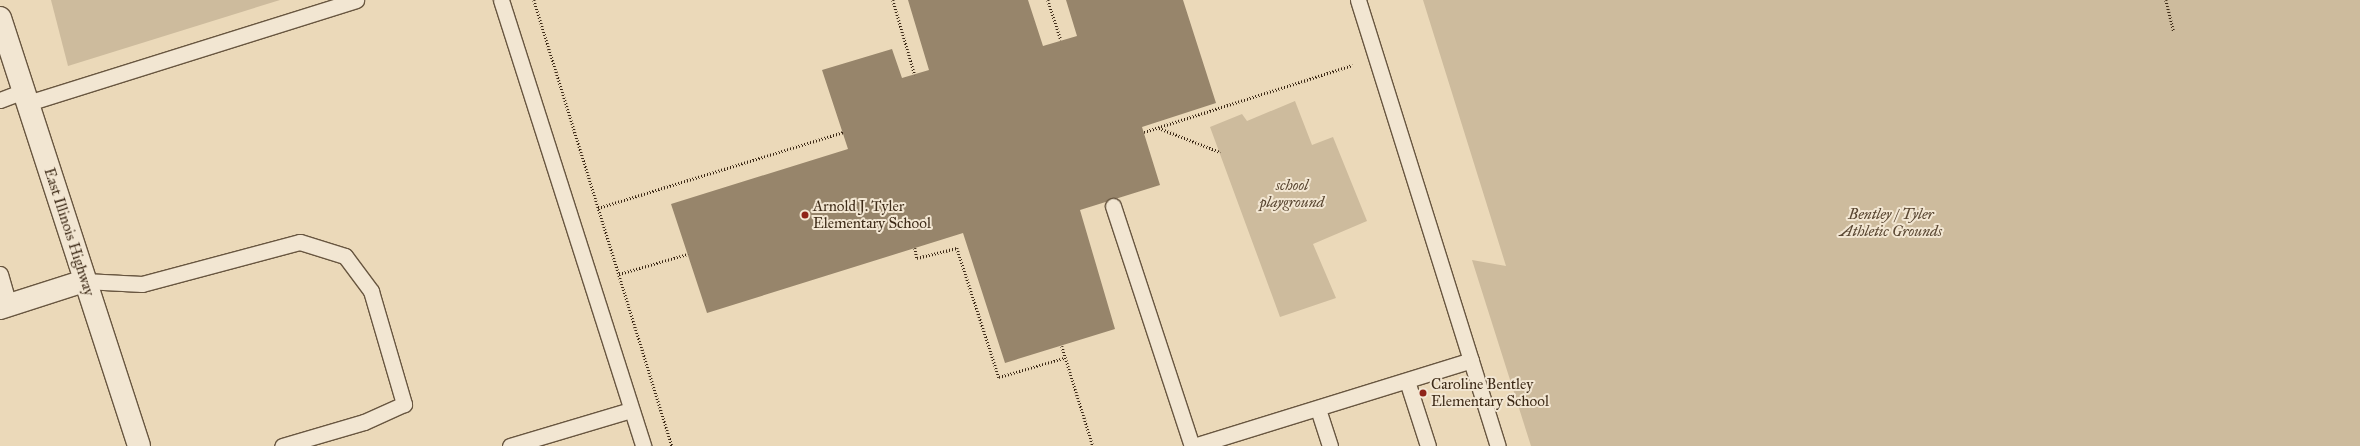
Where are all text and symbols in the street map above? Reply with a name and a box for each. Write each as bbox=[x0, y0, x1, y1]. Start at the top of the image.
street label: East Illinois Highway bbox=[40, 166, 98, 298]
park label: school playground bbox=[1260, 176, 1324, 211]
place label: Arnold J. Tyler Elementary School bbox=[813, 197, 931, 232]
park label: Bentley / Tyler Athletic Grounds bbox=[1840, 205, 1942, 240]
marker: Arnold J. Tyler Elementary School bbox=[800, 210, 810, 220]
place label: Caroline Bentley Elementary School bbox=[1431, 375, 1549, 410]
marker: Caroline Bentley Elementary School bbox=[1418, 388, 1428, 398]

